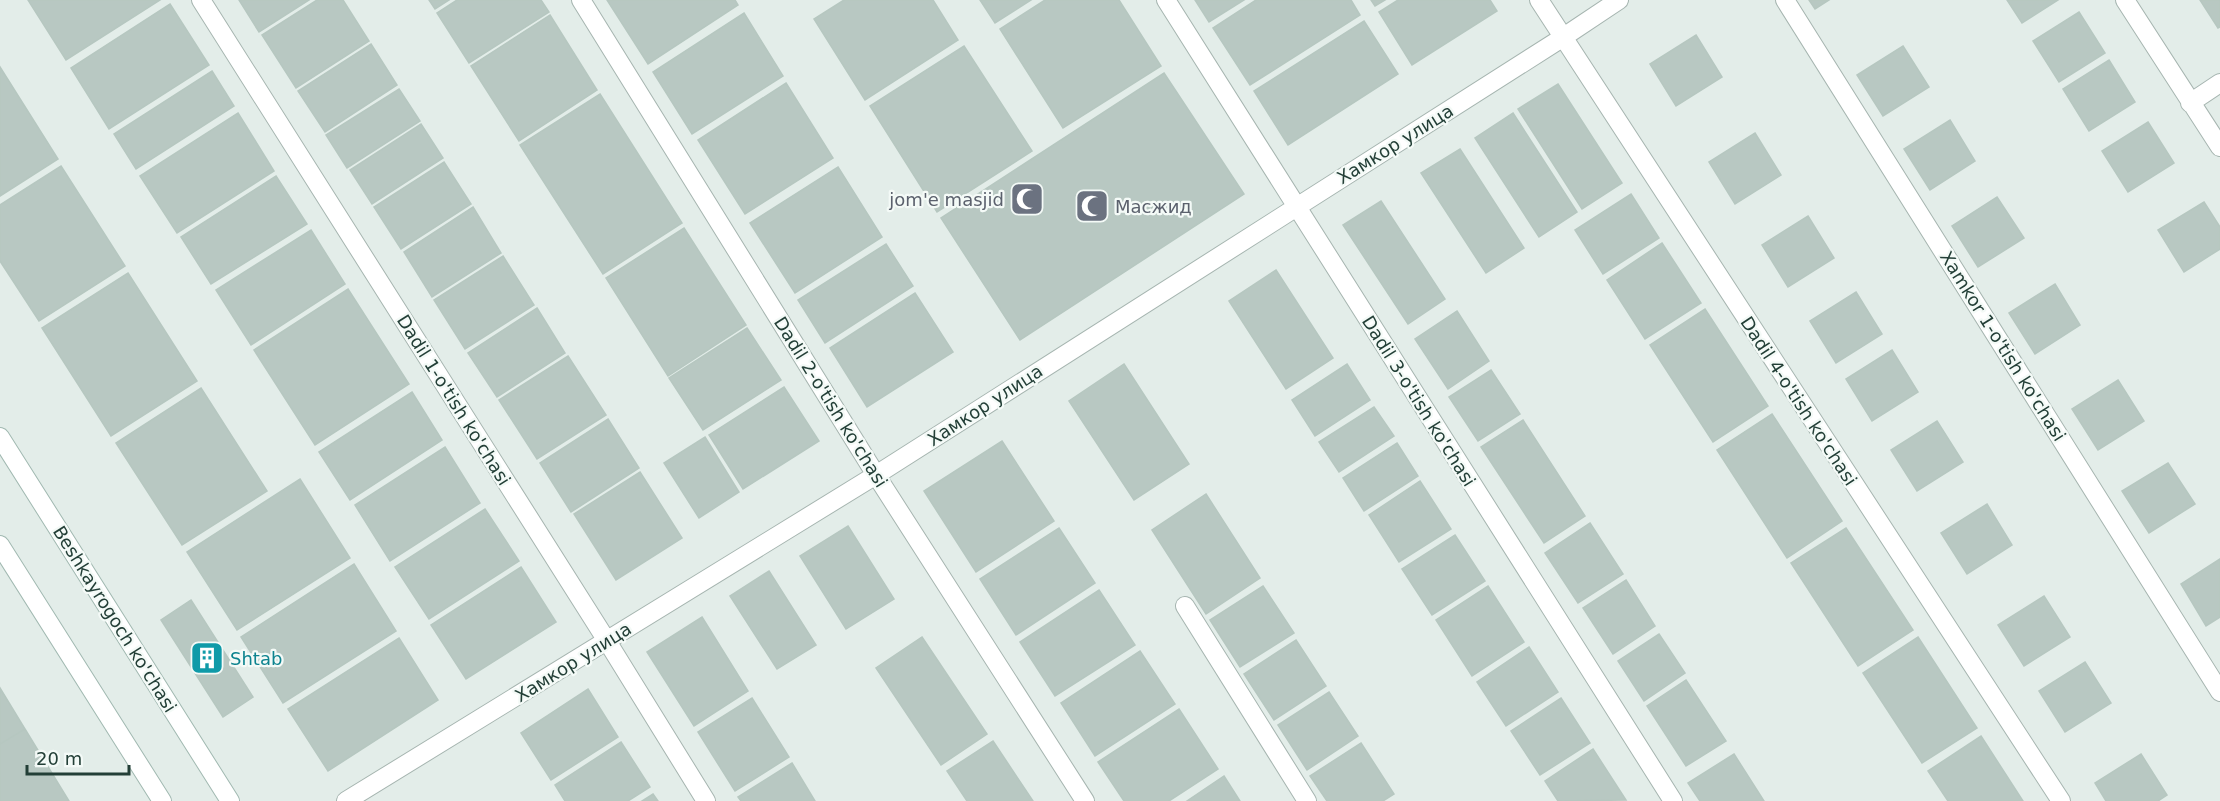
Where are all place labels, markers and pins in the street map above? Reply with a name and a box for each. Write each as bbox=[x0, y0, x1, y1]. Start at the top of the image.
mosque icon: jom'e masjid bbox=[1009, 181, 1045, 217]
mosque icon: Масжид bbox=[1074, 188, 1110, 224]
place label: jom'e masjid bbox=[888, 189, 1004, 210]
place label: Масжид bbox=[1115, 196, 1192, 217]
building icon: Shtab bbox=[189, 640, 225, 676]
place label: Shtab bbox=[230, 648, 282, 669]

